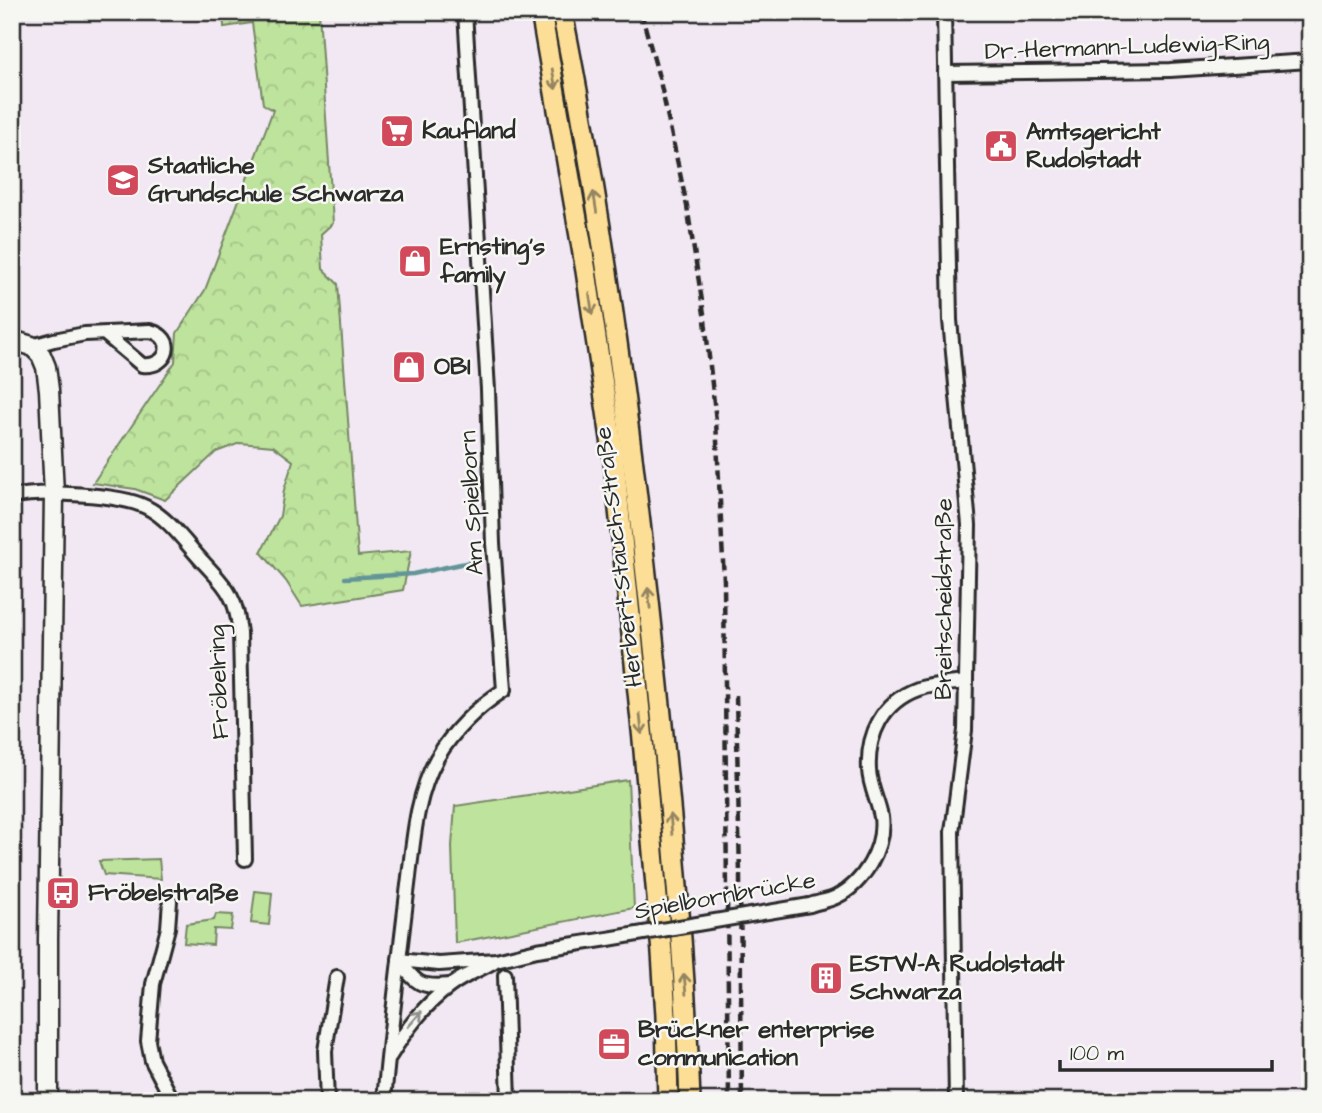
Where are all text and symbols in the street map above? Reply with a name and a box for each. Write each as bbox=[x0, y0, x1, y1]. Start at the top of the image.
street label: Dr.-Hermann-Ludewig-Ring bbox=[984, 25, 1270, 70]
one-way arrow bbox=[548, 67, 561, 90]
supermarket icon: Kaufland bbox=[378, 112, 416, 150]
place label: Kaufland bbox=[422, 114, 516, 148]
place label: Amtsgericht Rudolstadt bbox=[1026, 115, 1161, 177]
public building icon: Amtsgericht Rudolstadt bbox=[982, 127, 1020, 165]
place label: Staatliche Grundschule Schwarza bbox=[147, 149, 404, 211]
school or university icon: Staatliche Grundschule Schwarza bbox=[104, 161, 142, 199]
one-way arrow bbox=[588, 191, 601, 214]
place label: Ernsting's family bbox=[439, 230, 545, 294]
shop icon: Ernsting's family bbox=[396, 242, 434, 280]
one-way arrow bbox=[585, 292, 598, 315]
shop icon: OBI bbox=[390, 348, 428, 386]
place label: OBI bbox=[434, 350, 471, 384]
street label: Herbert-Stauch-Straße bbox=[586, 425, 652, 689]
street label: Am Spielborn bbox=[451, 430, 493, 576]
street label: Breitscheidstraße bbox=[927, 498, 961, 700]
one-way arrow bbox=[642, 587, 655, 610]
street label: Fröbelring bbox=[200, 624, 239, 740]
one-way arrow bbox=[635, 712, 648, 735]
one-way arrow bbox=[664, 813, 677, 836]
street label: Spielbornbrücke bbox=[632, 863, 818, 929]
bus stop icon: Fröbelstraße bbox=[44, 874, 82, 912]
place label: Fröbelstraße bbox=[88, 876, 239, 910]
place label: ESTW-A Rudolstadt Schwarza bbox=[849, 947, 1065, 1009]
building icon: ESTW-A Rudolstadt Schwarza bbox=[807, 959, 845, 997]
one-way arrow bbox=[678, 973, 691, 995]
one-way arrow bbox=[407, 1010, 423, 1028]
place label: Brückner enterprise communication bbox=[638, 1013, 874, 1075]
office icon: Brückner enterprise communication bbox=[595, 1025, 633, 1063]
scale bar bbox=[1060, 1029, 1271, 1073]
text: 100 m bbox=[1070, 1039, 1125, 1068]

